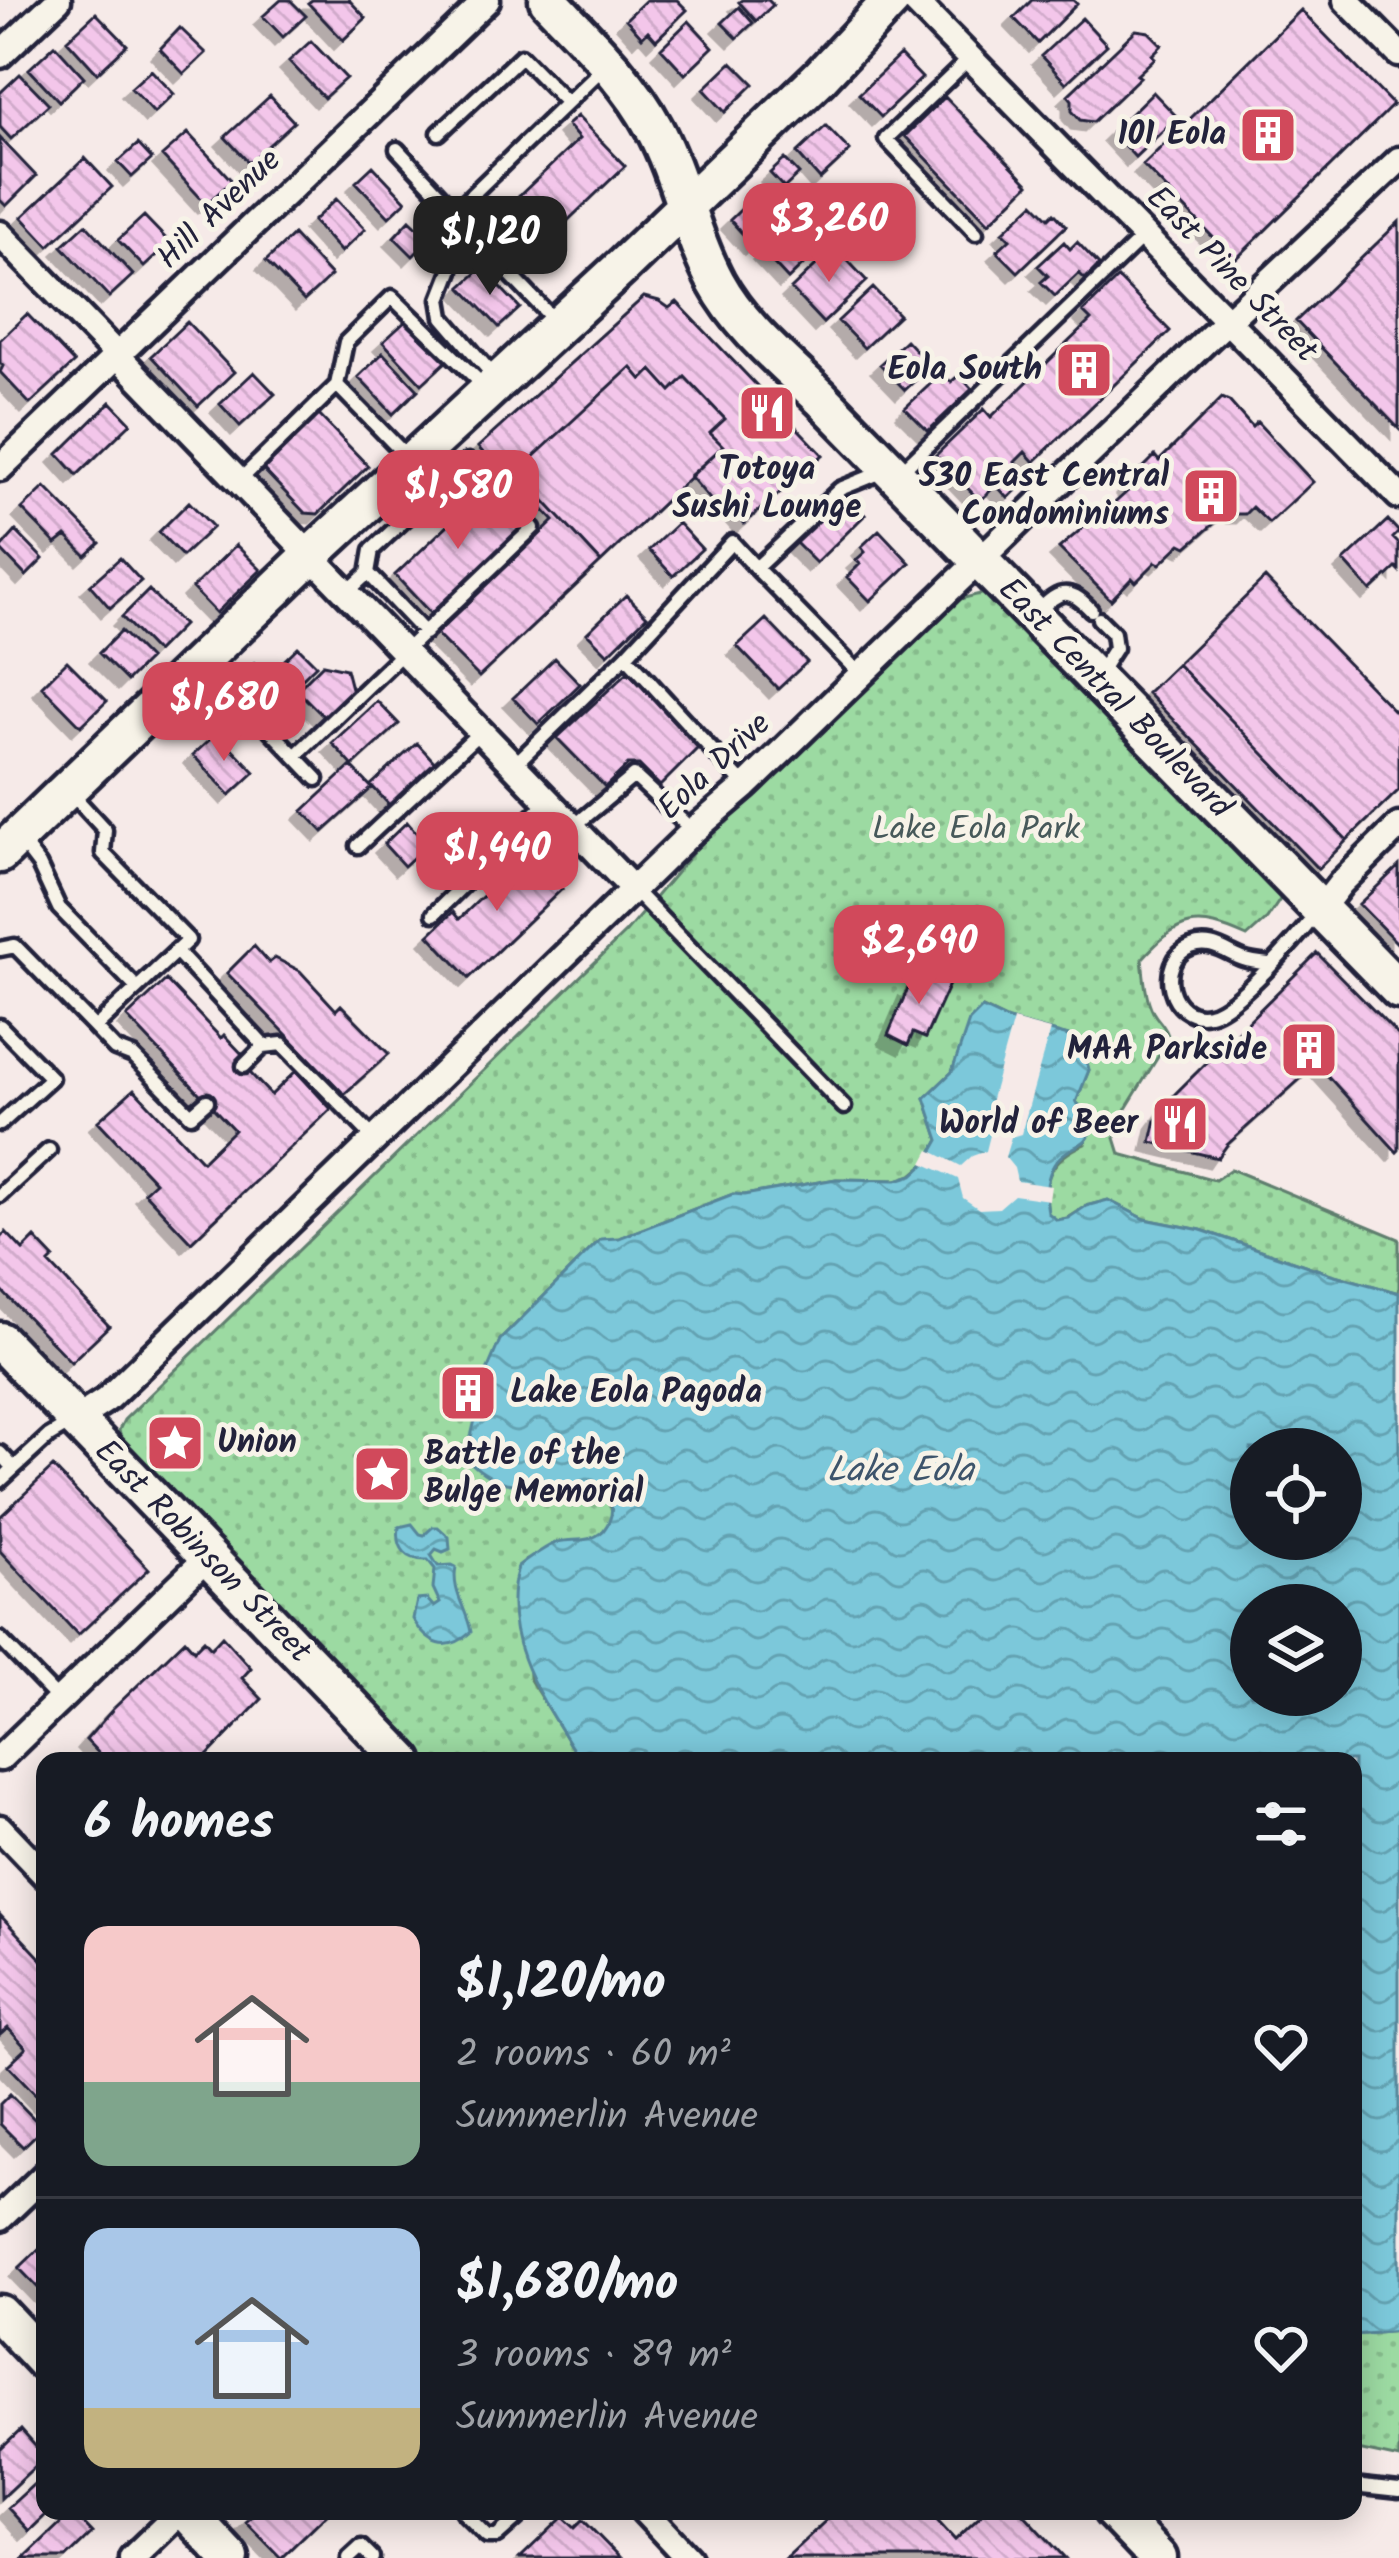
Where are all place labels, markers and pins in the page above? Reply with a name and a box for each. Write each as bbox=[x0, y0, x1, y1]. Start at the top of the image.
building icon: 101 Eola bbox=[1237, 104, 1299, 166]
place label: 101 Eola bbox=[1118, 109, 1226, 162]
pin: $3,260 bbox=[731, 183, 927, 285]
pin: $1,120 bbox=[392, 196, 588, 298]
building icon: Eola South bbox=[1053, 339, 1115, 401]
place label: Eola South bbox=[888, 344, 1042, 397]
restaurant icon: Totoya Sushi Lounge bbox=[736, 382, 798, 444]
place label: Totoya Sushi Lounge bbox=[673, 444, 861, 535]
pin: $1,580 bbox=[360, 450, 556, 552]
place label: 530 East Central Condominiums bbox=[918, 451, 1170, 542]
building icon: 530 East Central Condominiums bbox=[1180, 465, 1242, 527]
pin: $1,680 bbox=[126, 662, 322, 764]
pin: $1,440 bbox=[399, 812, 595, 914]
pin: $2,690 bbox=[821, 905, 1017, 1007]
building icon: MAA Parkside bbox=[1278, 1019, 1340, 1081]
place label: MAA Parkside bbox=[1067, 1024, 1267, 1077]
restaurant icon: World of Beer bbox=[1149, 1093, 1211, 1155]
place label: World of Beer bbox=[939, 1098, 1140, 1151]
building icon: Lake Eola Pagoda bbox=[437, 1362, 499, 1424]
place label: Lake Eola Pagoda bbox=[510, 1367, 762, 1420]
place icon: Union bbox=[144, 1412, 206, 1474]
place label: Union bbox=[217, 1417, 297, 1470]
place label: Battle of the Bulge Memorial bbox=[424, 1429, 644, 1520]
place icon: Battle of the Bulge Memorial bbox=[351, 1443, 413, 1505]

